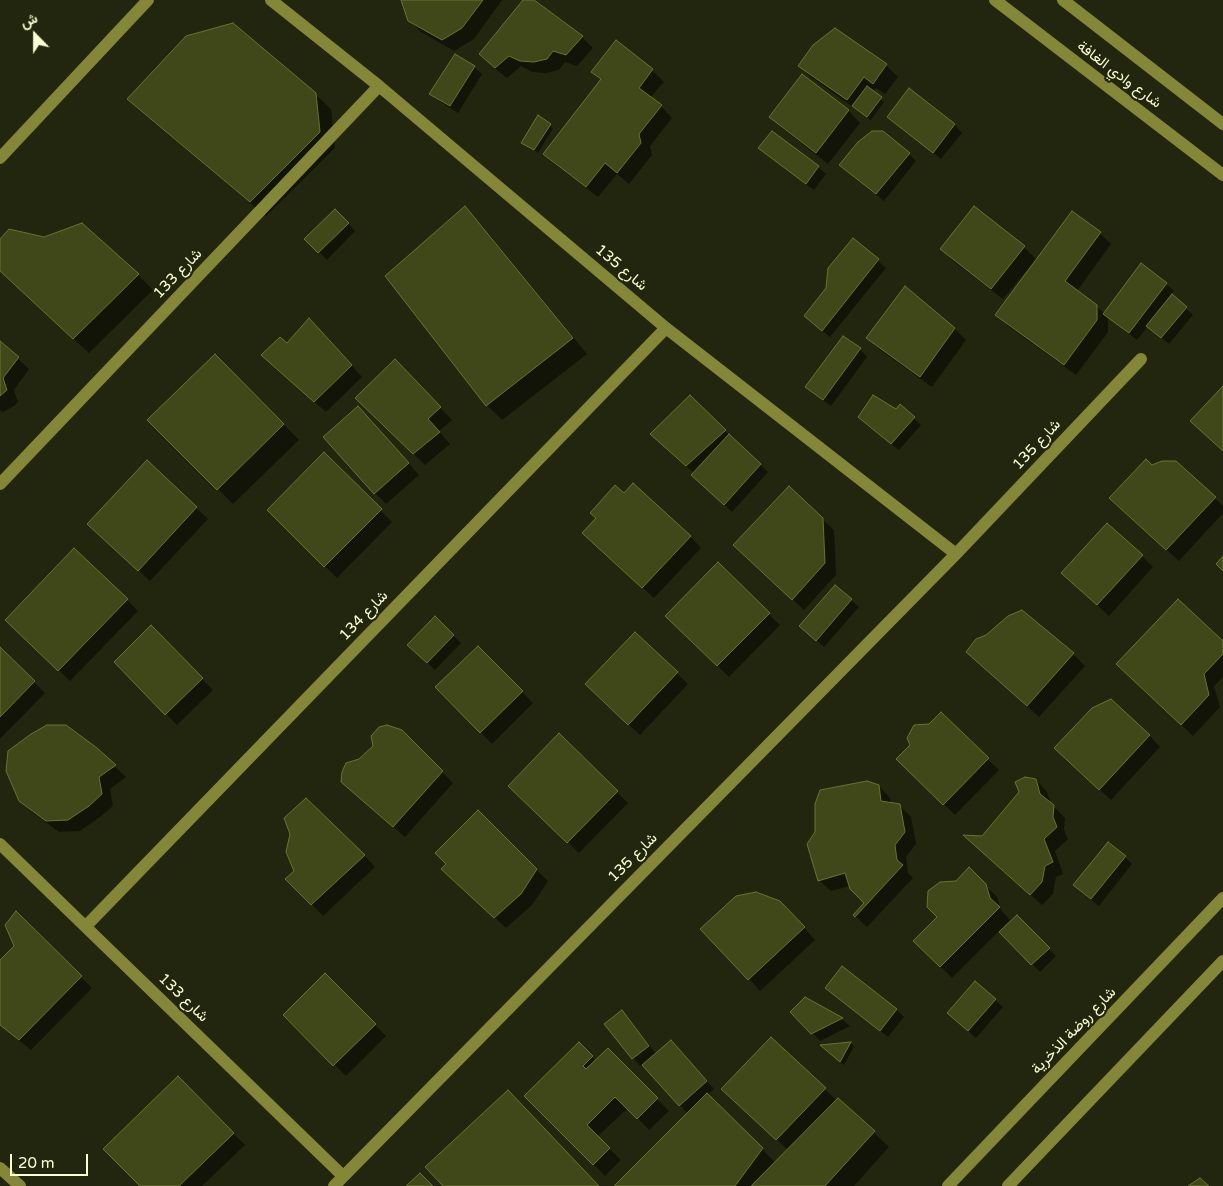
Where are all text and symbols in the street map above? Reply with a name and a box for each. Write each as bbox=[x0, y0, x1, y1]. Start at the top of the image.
north arrow bbox=[10, 10, 60, 60]
text: ش bbox=[18, 10, 40, 32]
street label: شارع وادي الغافة bbox=[1073, 37, 1165, 113]
street label: شارع 135 bbox=[591, 241, 651, 295]
street label: شارع 133 bbox=[150, 245, 206, 303]
street label: شارع 135 bbox=[1009, 416, 1065, 474]
street label: شارع 134 bbox=[336, 587, 392, 645]
street label: شارع 135 bbox=[605, 830, 661, 886]
street label: شارع 133 bbox=[154, 970, 212, 1026]
street label: شارع روضة الذخرية bbox=[1028, 984, 1120, 1078]
scale bar bbox=[12, 1144, 90, 1176]
text: 20 m bbox=[18, 1154, 55, 1172]

